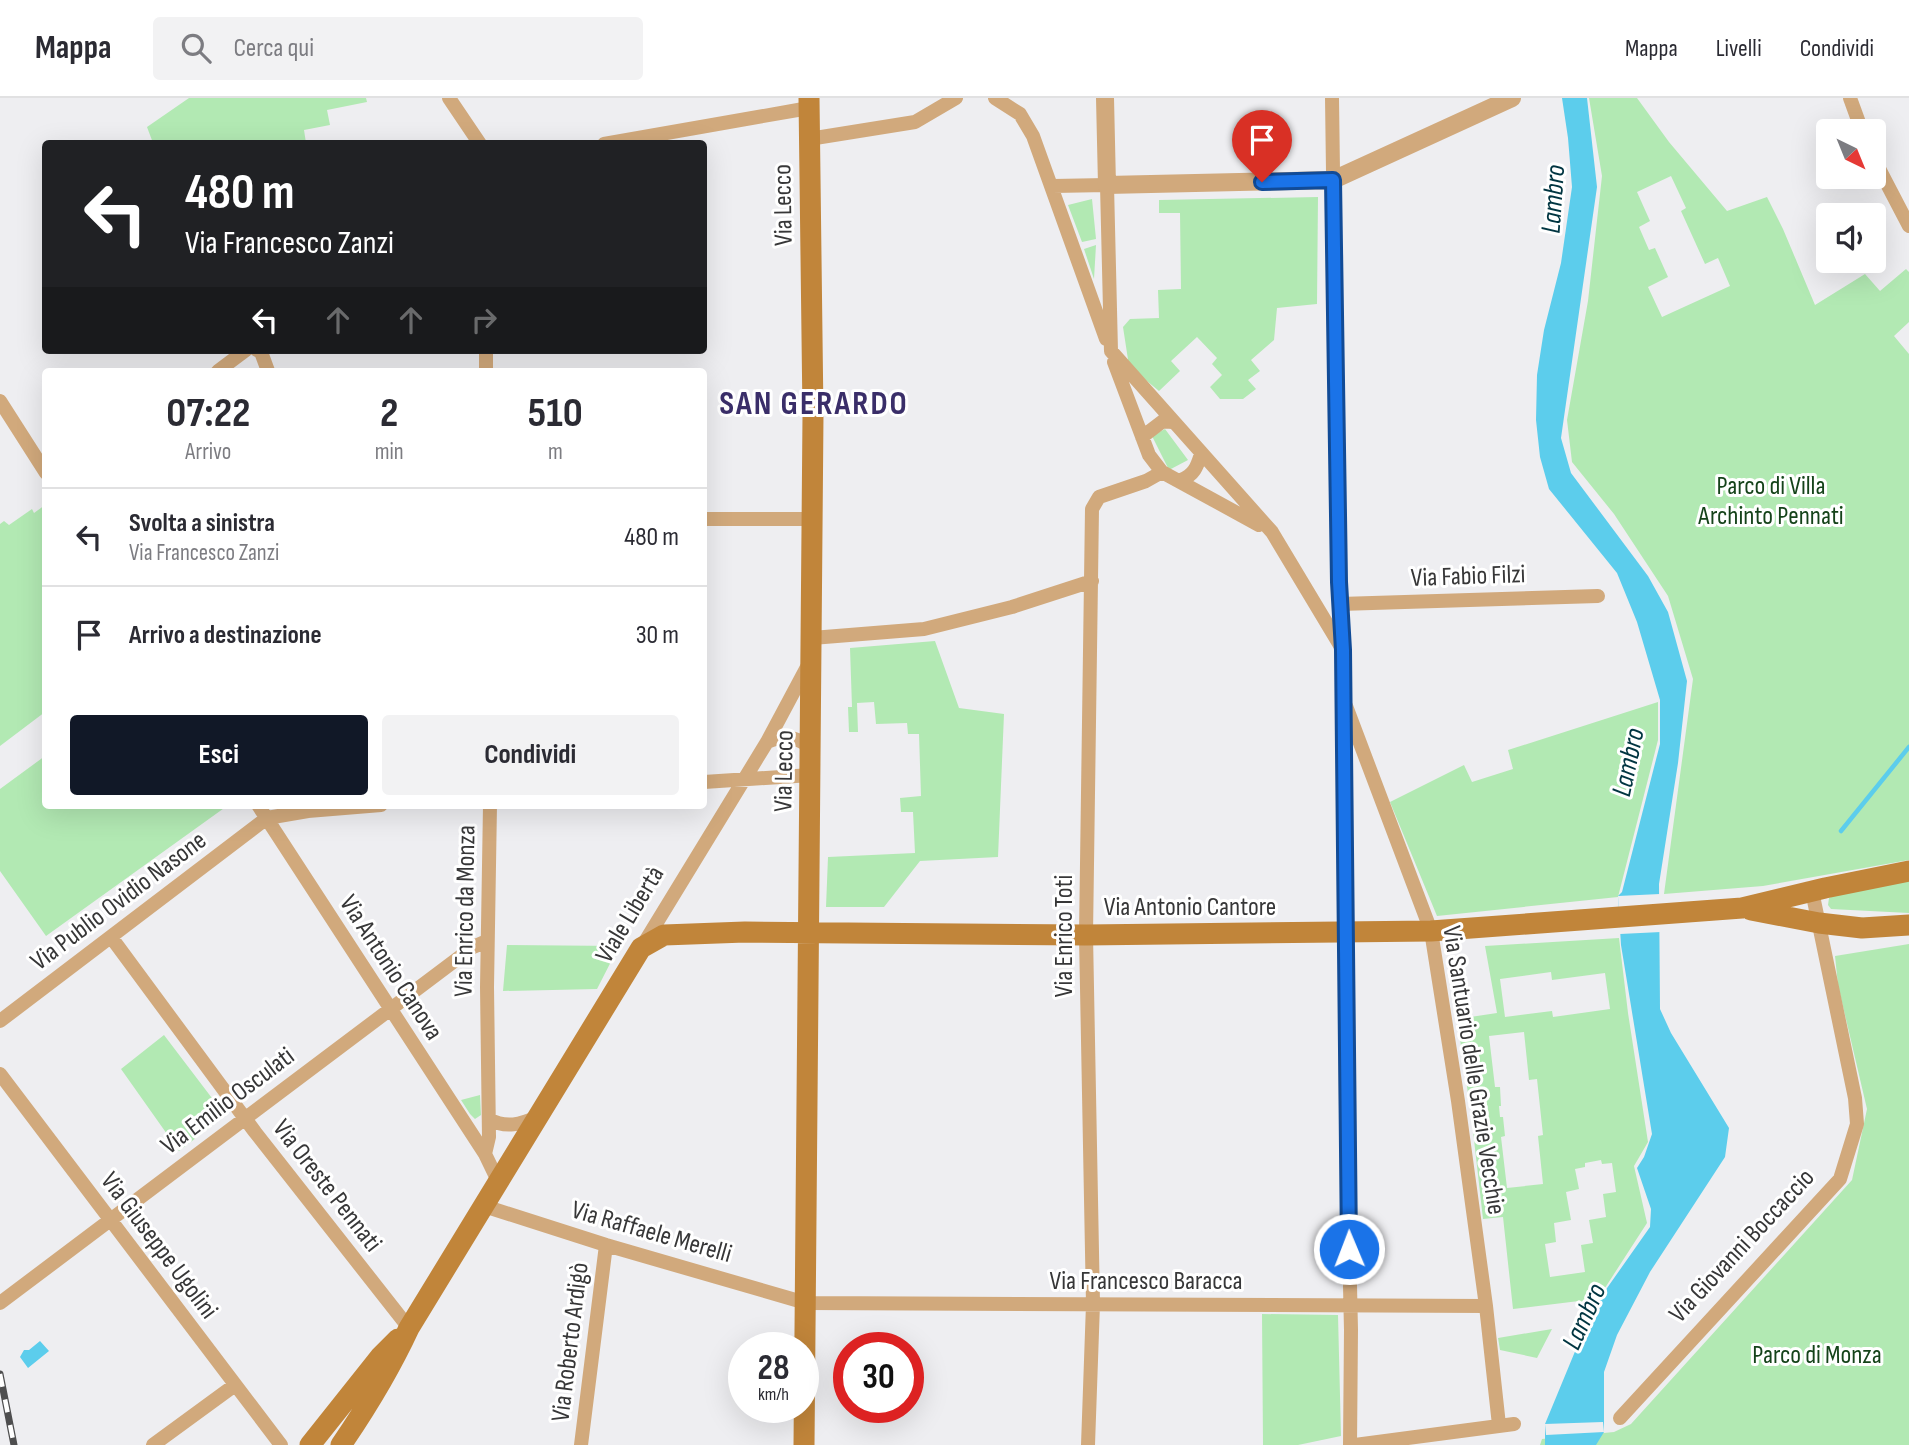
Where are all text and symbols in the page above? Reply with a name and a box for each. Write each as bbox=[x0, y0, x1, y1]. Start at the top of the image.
search box bbox=[153, 17, 643, 80]
text: Mappa bbox=[35, 28, 111, 68]
icon: search bbox=[177, 29, 215, 67]
text: Cerca qui bbox=[233, 33, 314, 64]
text: Mappa bbox=[1625, 34, 1678, 63]
text: Livelli bbox=[1716, 34, 1762, 63]
text: Condividi bbox=[1800, 34, 1874, 63]
pin bbox=[1232, 110, 1292, 182]
north arrow bbox=[1816, 119, 1886, 189]
map controls bbox=[1816, 119, 1886, 273]
icon: arrive bbox=[1243, 121, 1281, 159]
water label: Lambro bbox=[1535, 163, 1572, 235]
text: 480 m bbox=[185, 164, 294, 223]
street label: Via Lecco bbox=[767, 164, 800, 246]
icon: left bbox=[70, 168, 161, 259]
button: sound bbox=[1816, 203, 1886, 273]
text: Via Francesco Zanzi bbox=[185, 224, 394, 263]
icon: left bbox=[246, 301, 284, 339]
icon: ahead bbox=[319, 301, 357, 339]
icon: ahead bbox=[392, 301, 430, 339]
icon: right bbox=[465, 301, 503, 339]
district label: SAN GERARDO bbox=[719, 384, 909, 424]
text: 07:22 bbox=[166, 388, 251, 439]
text: 2 bbox=[380, 388, 398, 439]
text: 510 bbox=[528, 388, 583, 439]
text: Arrivo bbox=[185, 438, 231, 466]
text: min bbox=[375, 438, 404, 466]
text: m bbox=[548, 438, 563, 466]
park label: Parco di Villa Archinto Pennati bbox=[1697, 471, 1844, 532]
text: Svolta a sinistra bbox=[129, 508, 275, 539]
icon: left bbox=[70, 518, 108, 556]
text: 480 m bbox=[624, 522, 679, 553]
text: Via Francesco Zanzi bbox=[129, 539, 279, 567]
street label: Via Fabio Filzi bbox=[1410, 559, 1526, 594]
icon: arrive bbox=[70, 616, 108, 654]
text: Arrivo a destinazione bbox=[129, 620, 322, 651]
text: 30 m bbox=[636, 620, 679, 651]
button: Esci bbox=[70, 715, 368, 795]
button: Condividi bbox=[382, 715, 679, 795]
water label: Lambro bbox=[1605, 725, 1652, 799]
street label: Via Lecco bbox=[768, 730, 801, 812]
street label: Via Publio Ovidio Nasone bbox=[25, 825, 213, 977]
street label: Via Enrico da Monza bbox=[449, 825, 482, 997]
street label: Viale Libertà bbox=[589, 861, 671, 969]
street label: Via Enrico Toti bbox=[1049, 875, 1080, 997]
street label: Via Antonio Canova bbox=[332, 890, 449, 1046]
street label: Via Antonio Cantore bbox=[1104, 892, 1276, 923]
street label: Via Santuario delle Grazie Vecchie bbox=[1435, 924, 1512, 1217]
street label: Via Emilio Osculati bbox=[155, 1041, 301, 1161]
street label: Via Oreste Pennati bbox=[266, 1114, 388, 1258]
street label: Via Giovanni Boccaccio bbox=[1663, 1163, 1821, 1329]
street label: Via Giuseppe Ugolini bbox=[94, 1167, 224, 1325]
street label: Via Raffaele Merelli bbox=[568, 1195, 735, 1270]
position arrow bbox=[1312, 1212, 1386, 1286]
street label: Via Roberto Ardigò bbox=[545, 1261, 596, 1424]
street label: Via Francesco Baracca bbox=[1049, 1266, 1243, 1297]
water label: Lambro bbox=[1555, 1278, 1614, 1355]
speed limit sign: 30 bbox=[833, 1332, 924, 1423]
park label: Parco di Monza bbox=[1752, 1340, 1882, 1371]
text: 28 bbox=[758, 1347, 789, 1390]
text: km/h bbox=[758, 1384, 789, 1405]

